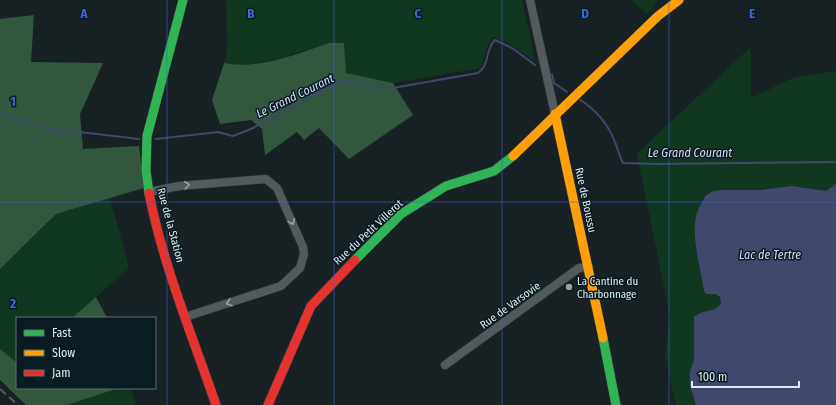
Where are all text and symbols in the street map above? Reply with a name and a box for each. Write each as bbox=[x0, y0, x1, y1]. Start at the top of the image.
text: A bbox=[79, 6, 88, 21]
text: B bbox=[247, 6, 255, 21]
text: C bbox=[415, 6, 422, 21]
text: D bbox=[581, 6, 589, 21]
text: E bbox=[749, 6, 755, 21]
water label: Le Grand Courant bbox=[254, 71, 336, 121]
text: 1 bbox=[10, 94, 16, 109]
water label: Le Grand Courant bbox=[648, 146, 732, 160]
street label: Rue de Boussu bbox=[572, 166, 599, 234]
one-way arrow bbox=[184, 181, 190, 190]
street label: Rue de la Station bbox=[154, 186, 187, 264]
street label: Rue du Petit Villerot bbox=[331, 197, 406, 268]
one-way arrow bbox=[287, 218, 295, 225]
water label: Lac de Tertre bbox=[739, 248, 801, 262]
place label: La Cantine du Charbonnage bbox=[577, 275, 638, 301]
street label: Rue de Varsovie bbox=[478, 279, 543, 332]
marker: La Cantine du Charbonnage bbox=[564, 282, 574, 292]
text: 2 bbox=[9, 296, 16, 311]
one-way arrow bbox=[226, 298, 233, 307]
legend bbox=[16, 317, 156, 389]
text: Fast bbox=[52, 326, 71, 340]
text: Slow bbox=[52, 346, 75, 360]
scale bar bbox=[692, 363, 799, 389]
text: Jam bbox=[52, 366, 70, 380]
text: 100 m bbox=[698, 370, 727, 384]

